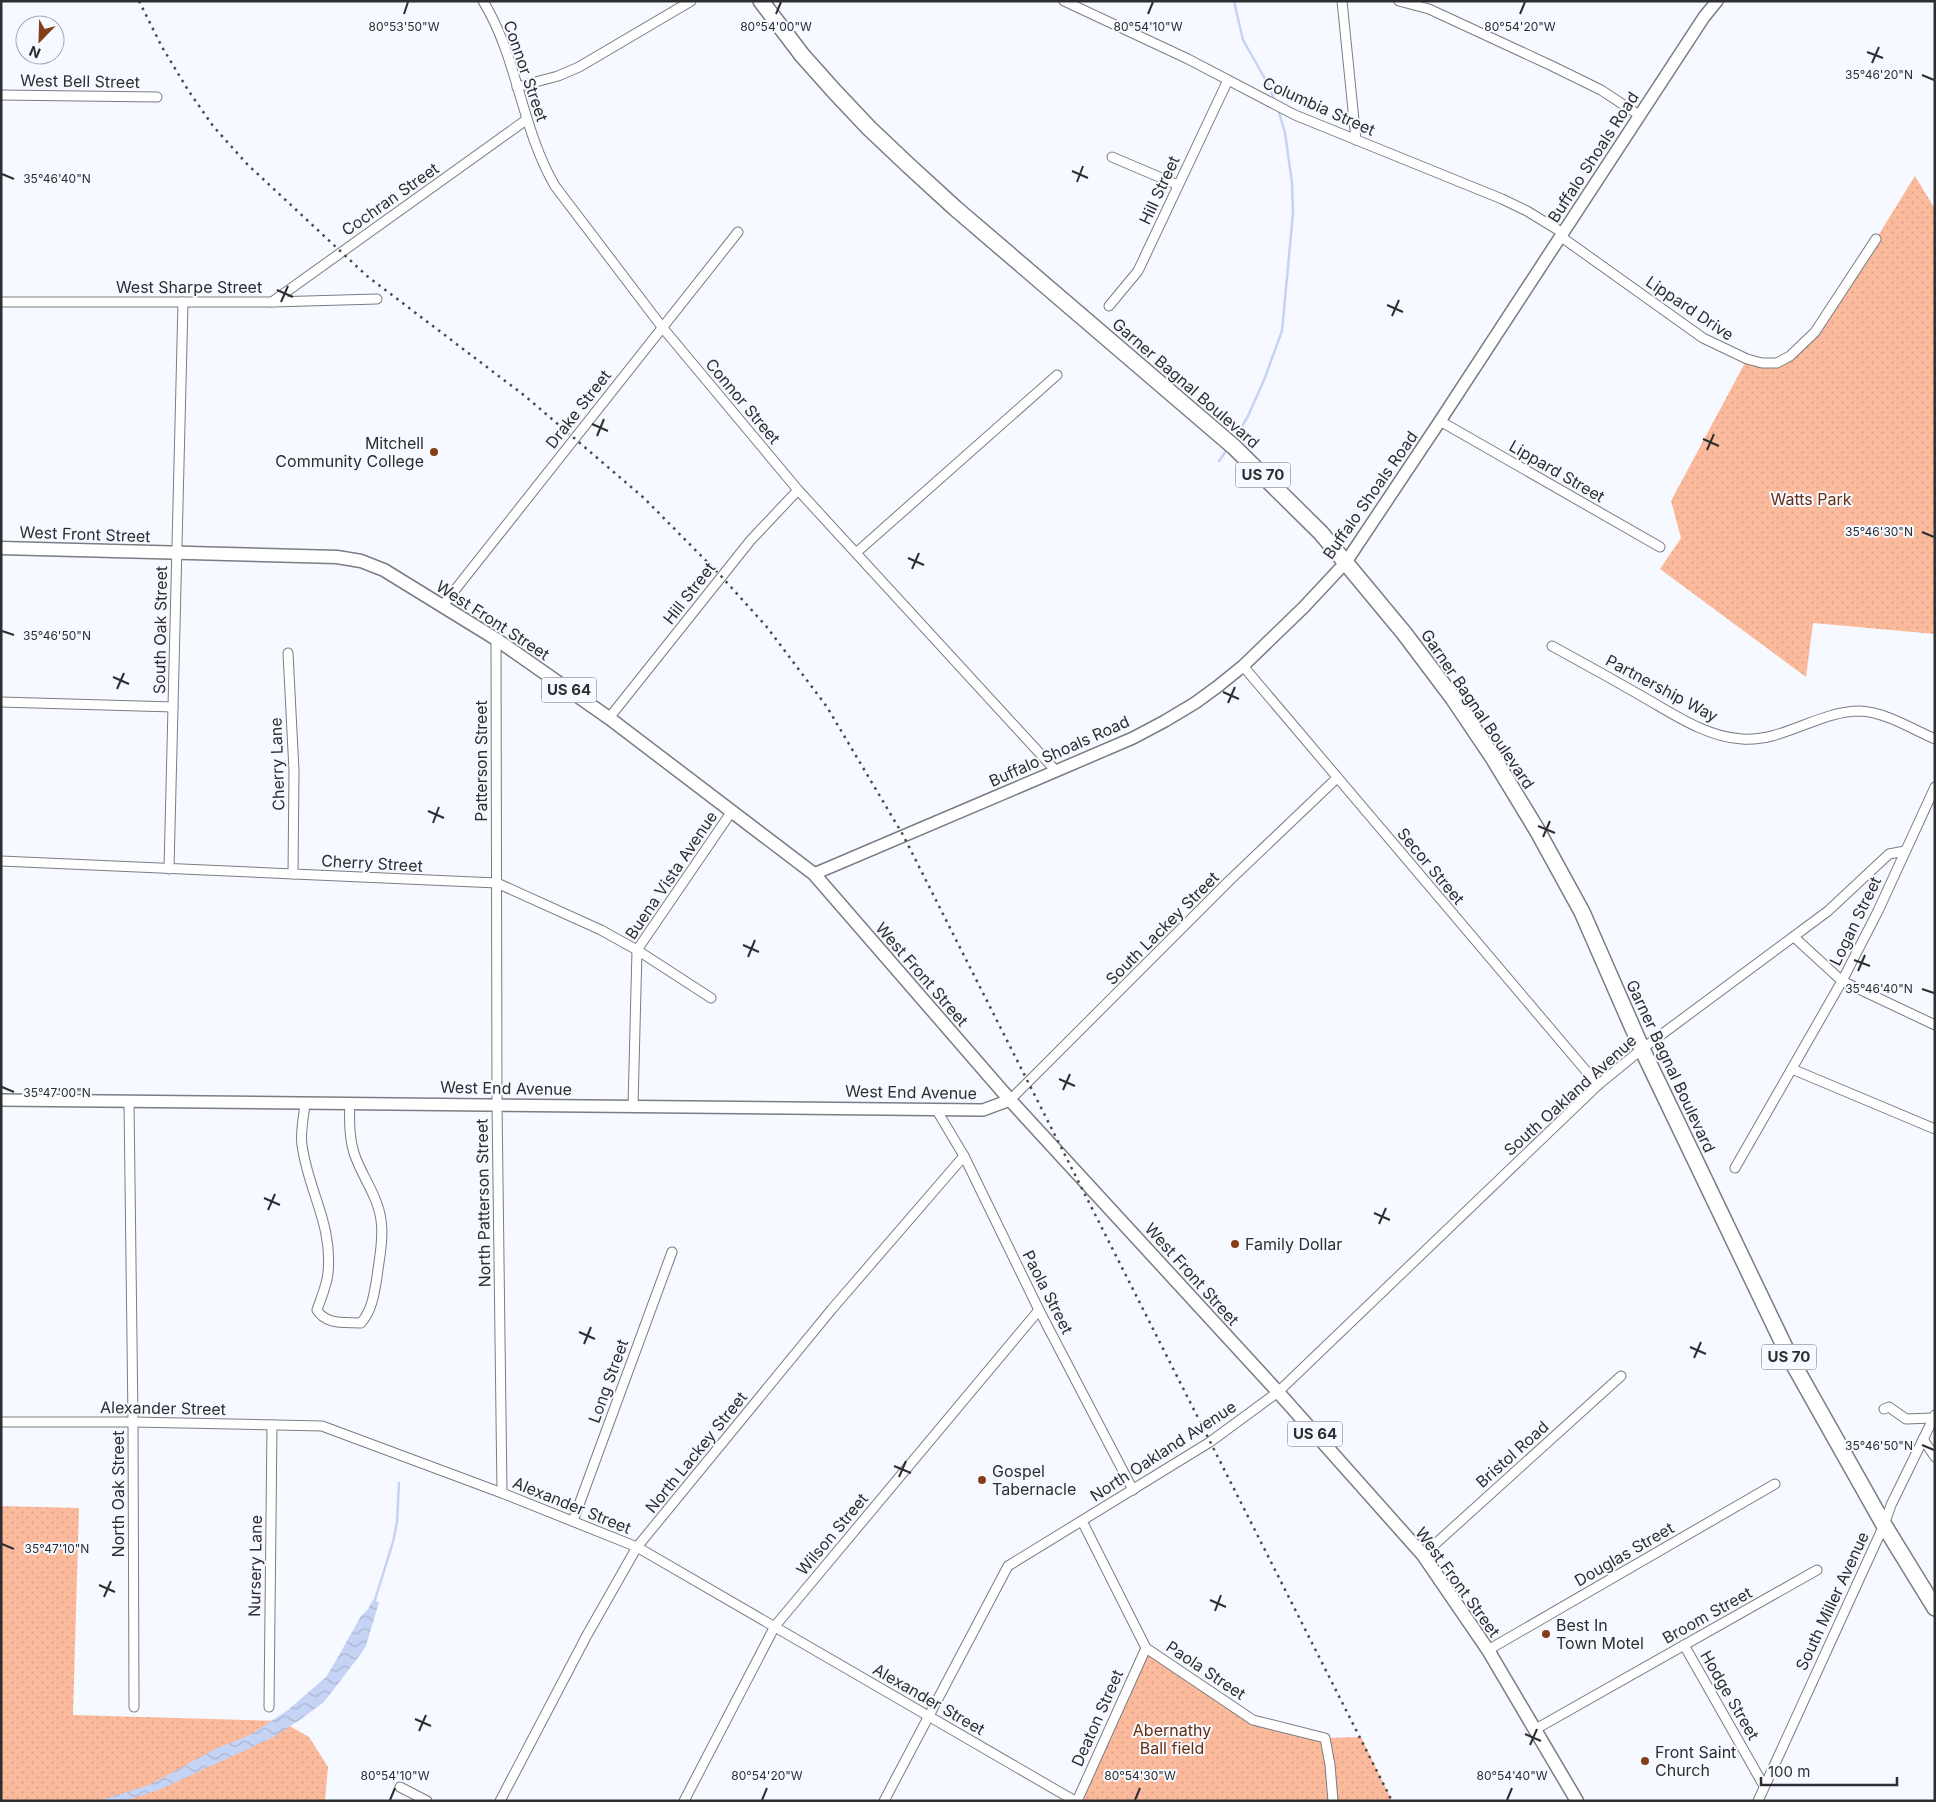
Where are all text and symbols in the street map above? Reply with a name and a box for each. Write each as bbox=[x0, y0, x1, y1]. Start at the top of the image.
north arrow bbox=[15, 15, 65, 65]
street label: Connor Street bbox=[499, 18, 553, 124]
text: 80°53'50"W bbox=[368, 19, 440, 34]
text: 80°54'00"W bbox=[740, 19, 812, 34]
text: 80°54'10"W bbox=[1114, 19, 1183, 34]
text: 80°54'20"W bbox=[1484, 19, 1556, 34]
text: N bbox=[26, 43, 43, 62]
text: 35°46'20"N bbox=[1845, 67, 1913, 82]
street label: West Bell Street bbox=[20, 70, 140, 92]
street label: Columbia Street bbox=[1260, 72, 1378, 140]
street label: Buffalo Shoals Road bbox=[1543, 88, 1643, 226]
street label: Hill Street bbox=[1134, 153, 1184, 227]
street label: Cochran Street bbox=[338, 158, 442, 240]
text: 35°46'40"N bbox=[23, 171, 91, 186]
street label: Lippard Drive bbox=[1642, 271, 1738, 345]
street label: West Sharpe Street bbox=[116, 277, 262, 297]
street label: Garner Bagnal Boulevard bbox=[1108, 314, 1264, 452]
street label: Connor Street bbox=[701, 354, 785, 448]
street label: Drake Street bbox=[541, 366, 615, 452]
street label: Buffalo Shoals Road bbox=[1318, 427, 1422, 563]
place label: Mitchell Community College bbox=[275, 433, 424, 471]
street label: Lippard Street bbox=[1506, 436, 1608, 506]
marker: Mitchell Community College bbox=[428, 446, 440, 458]
road number: US 70 bbox=[1236, 462, 1290, 488]
park label: Watts Park bbox=[1770, 489, 1852, 509]
street label: West Front Street bbox=[19, 522, 151, 546]
text: 35°46'30"N bbox=[1845, 524, 1913, 539]
street label: Hill Street bbox=[659, 558, 719, 628]
street label: South Oak Street bbox=[149, 566, 171, 694]
street label: West Front Street bbox=[433, 576, 553, 664]
street label: Garner Bagnal Boulevard bbox=[1417, 625, 1539, 793]
text: 35°46'50"N bbox=[23, 628, 91, 643]
street label: Partnership Way bbox=[1602, 650, 1722, 726]
road number: US 64 bbox=[542, 678, 596, 702]
street label: Patterson Street bbox=[471, 700, 491, 822]
street label: Buffalo Shoals Road bbox=[986, 711, 1132, 791]
street label: Cherry Lane bbox=[265, 717, 289, 811]
street label: Buena Vista Avenue bbox=[621, 807, 721, 943]
street label: Secor Street bbox=[1393, 824, 1469, 908]
street label: Cherry Street bbox=[321, 850, 423, 876]
street label: South Lackey Street bbox=[1101, 867, 1223, 989]
street label: Logan Street bbox=[1825, 873, 1885, 969]
street label: West Front Street bbox=[871, 918, 973, 1030]
street label: Garner Bagnal Boulevard bbox=[1622, 976, 1720, 1156]
text: 35°46'40"N bbox=[1845, 981, 1913, 996]
street label: South Oakland Avenue bbox=[1500, 1030, 1640, 1160]
street label: West End Avenue bbox=[440, 1077, 572, 1099]
street label: West End Avenue bbox=[845, 1081, 977, 1103]
text: 35°47'00"N bbox=[23, 1085, 91, 1100]
street label: North Patterson Street bbox=[472, 1118, 494, 1288]
street label: West Front Street bbox=[1141, 1219, 1243, 1329]
place label: Family Dollar bbox=[1245, 1234, 1342, 1254]
marker: Family Dollar bbox=[1229, 1238, 1241, 1250]
street label: Paola Street bbox=[1018, 1247, 1078, 1337]
street label: Long Street bbox=[584, 1336, 632, 1426]
road number: US 70 bbox=[1762, 1344, 1816, 1370]
street label: North Lackey Street bbox=[641, 1387, 751, 1517]
street label: North Oakland Avenue bbox=[1086, 1396, 1240, 1506]
street label: Alexander Street bbox=[100, 1397, 226, 1419]
street label: Bristol Road bbox=[1472, 1416, 1552, 1492]
road number: US 64 bbox=[1288, 1422, 1342, 1446]
street label: North Oak Street bbox=[108, 1431, 128, 1557]
text: 35°46'50"N bbox=[1845, 1438, 1913, 1453]
place label: Gospel Tabernacle bbox=[992, 1461, 1076, 1499]
street label: Alexander Street bbox=[510, 1472, 634, 1538]
marker: Gospel Tabernacle bbox=[976, 1474, 988, 1486]
street label: Wilson Street bbox=[792, 1489, 872, 1579]
street label: Nursery Lane bbox=[244, 1515, 266, 1617]
street label: Douglas Street bbox=[1571, 1517, 1677, 1591]
street label: West Front Street bbox=[1411, 1523, 1505, 1641]
street label: South Miller Avenue bbox=[1791, 1529, 1873, 1673]
text: 35°47'10"N bbox=[25, 1541, 89, 1556]
street label: Broom Street bbox=[1659, 1582, 1755, 1648]
place label: Best In Town Motel bbox=[1556, 1615, 1644, 1653]
marker: Best In Town Motel bbox=[1540, 1628, 1552, 1640]
street label: Paola Street bbox=[1163, 1636, 1249, 1704]
street label: Hodge Street bbox=[1696, 1647, 1764, 1743]
street label: Alexander Street bbox=[870, 1659, 988, 1739]
street label: Deaton Street bbox=[1067, 1667, 1127, 1769]
park label: Abernathy Ball field bbox=[1133, 1720, 1211, 1758]
place label: Front Saint Church bbox=[1655, 1742, 1736, 1780]
scale bar bbox=[1761, 1754, 1897, 1786]
marker: Front Saint Church bbox=[1639, 1755, 1651, 1767]
text: 100 m bbox=[1768, 1762, 1810, 1781]
text: 80°54'10"W bbox=[361, 1768, 430, 1783]
text: 80°54'20"W bbox=[731, 1768, 803, 1783]
text: 80°54'30"W bbox=[1104, 1768, 1176, 1783]
text: 80°54'40"W bbox=[1476, 1768, 1548, 1783]

